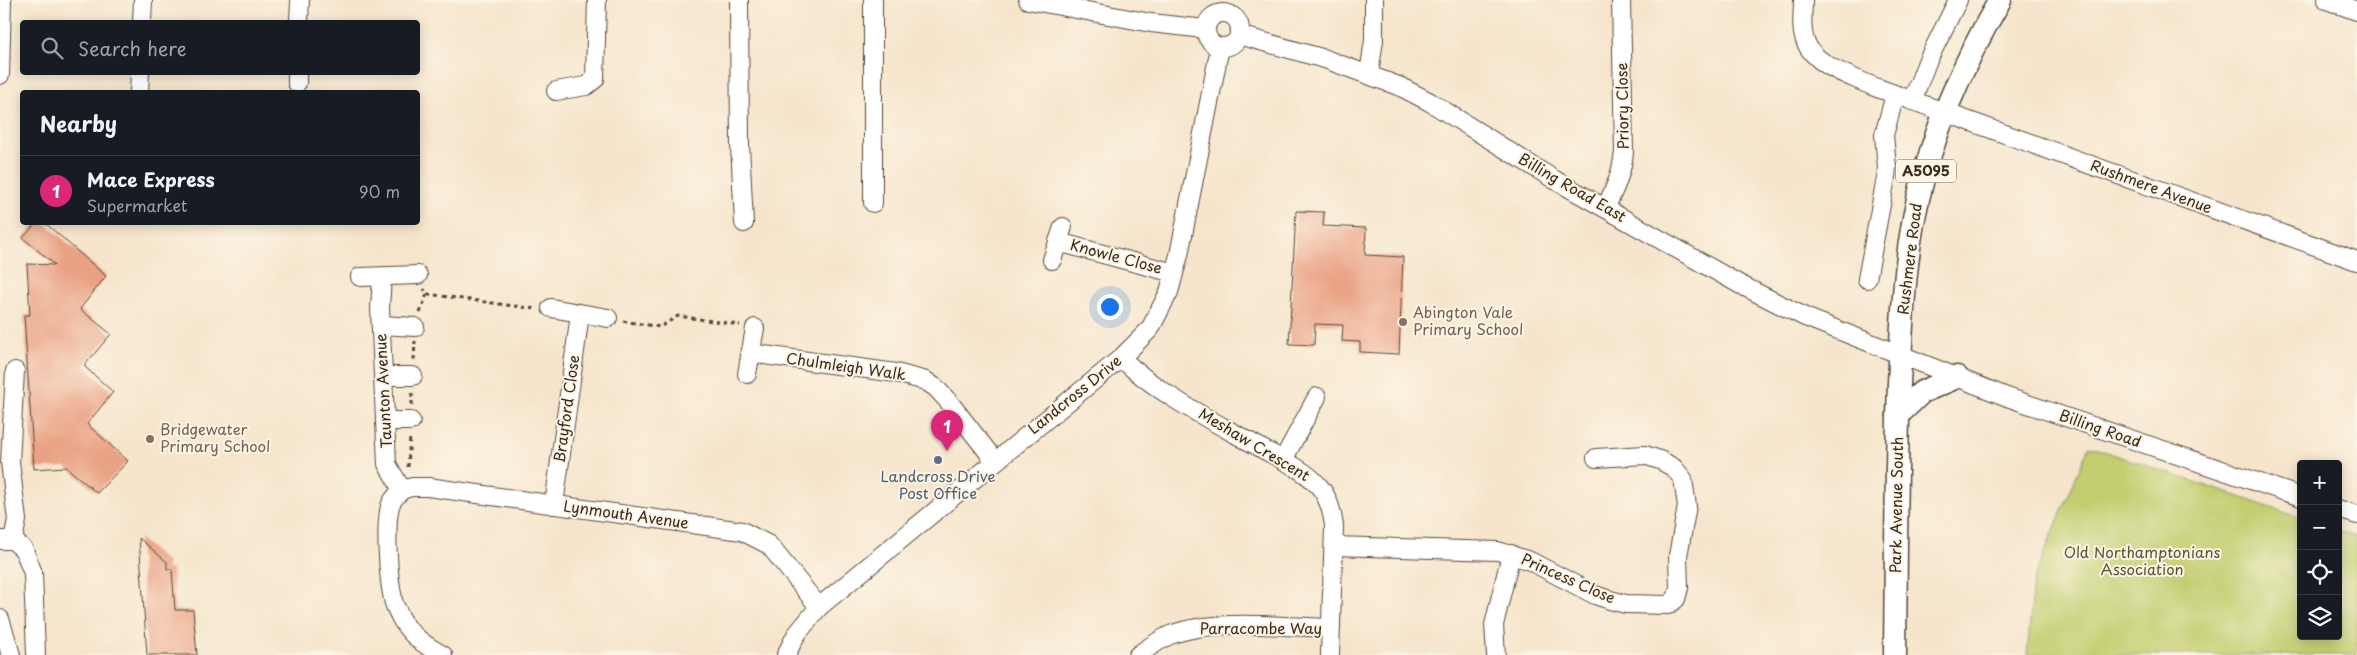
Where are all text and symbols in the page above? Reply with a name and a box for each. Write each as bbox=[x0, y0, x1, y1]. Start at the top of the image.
search box bbox=[20, 20, 420, 75]
icon: search bbox=[38, 34, 66, 62]
text: Search here bbox=[78, 34, 187, 62]
street label: Priory Close bbox=[1609, 62, 1634, 150]
text: Nearby bbox=[40, 107, 117, 139]
street label: Billing Road East bbox=[1514, 146, 1631, 227]
street label: Rushmere Avenue bbox=[2087, 153, 2216, 218]
road number: A5095 bbox=[1896, 160, 1956, 182]
text: Mace Express bbox=[87, 165, 215, 193]
text: 1 bbox=[52, 179, 60, 203]
text: 90 m bbox=[359, 179, 400, 203]
text: Supermarket bbox=[87, 193, 187, 217]
street label: Rushmere Road bbox=[1890, 202, 1927, 316]
street label: Knowle Close bbox=[1068, 232, 1165, 279]
your location bbox=[1097, 294, 1123, 320]
place label: Abington Vale Primary School bbox=[1413, 300, 1523, 340]
marker: Abington Vale Primary School bbox=[1397, 316, 1409, 328]
street label: Taunton Avenue bbox=[368, 333, 397, 449]
street label: Chulmleigh Walk bbox=[785, 346, 908, 385]
street label: Landcross Drive bbox=[1022, 349, 1126, 439]
street label: Brayford Close bbox=[547, 353, 584, 464]
street label: Meshaw Crescent bbox=[1195, 401, 1315, 486]
street label: Billing Road bbox=[2056, 403, 2145, 452]
pin: 1 bbox=[931, 410, 963, 451]
place label: Bridgewater Primary School bbox=[160, 417, 270, 457]
marker: Bridgewater Primary School bbox=[144, 433, 156, 445]
street label: Park Avenue South bbox=[1883, 437, 1908, 573]
marker: Landcross Drive Post Office bbox=[932, 454, 944, 466]
map controls bbox=[2297, 460, 2342, 640]
button: + bbox=[2297, 460, 2342, 505]
place label: Landcross Drive Post Office bbox=[881, 464, 995, 504]
street label: Lynmouth Avenue bbox=[562, 493, 690, 534]
button: − bbox=[2297, 505, 2342, 550]
park label: Old Northamptonians Association bbox=[2064, 540, 2220, 580]
street label: Princess Close bbox=[1518, 547, 1619, 609]
button: locate bbox=[2297, 550, 2342, 595]
button: layers bbox=[2297, 595, 2342, 640]
street label: Parracombe Way bbox=[1200, 616, 1322, 639]

